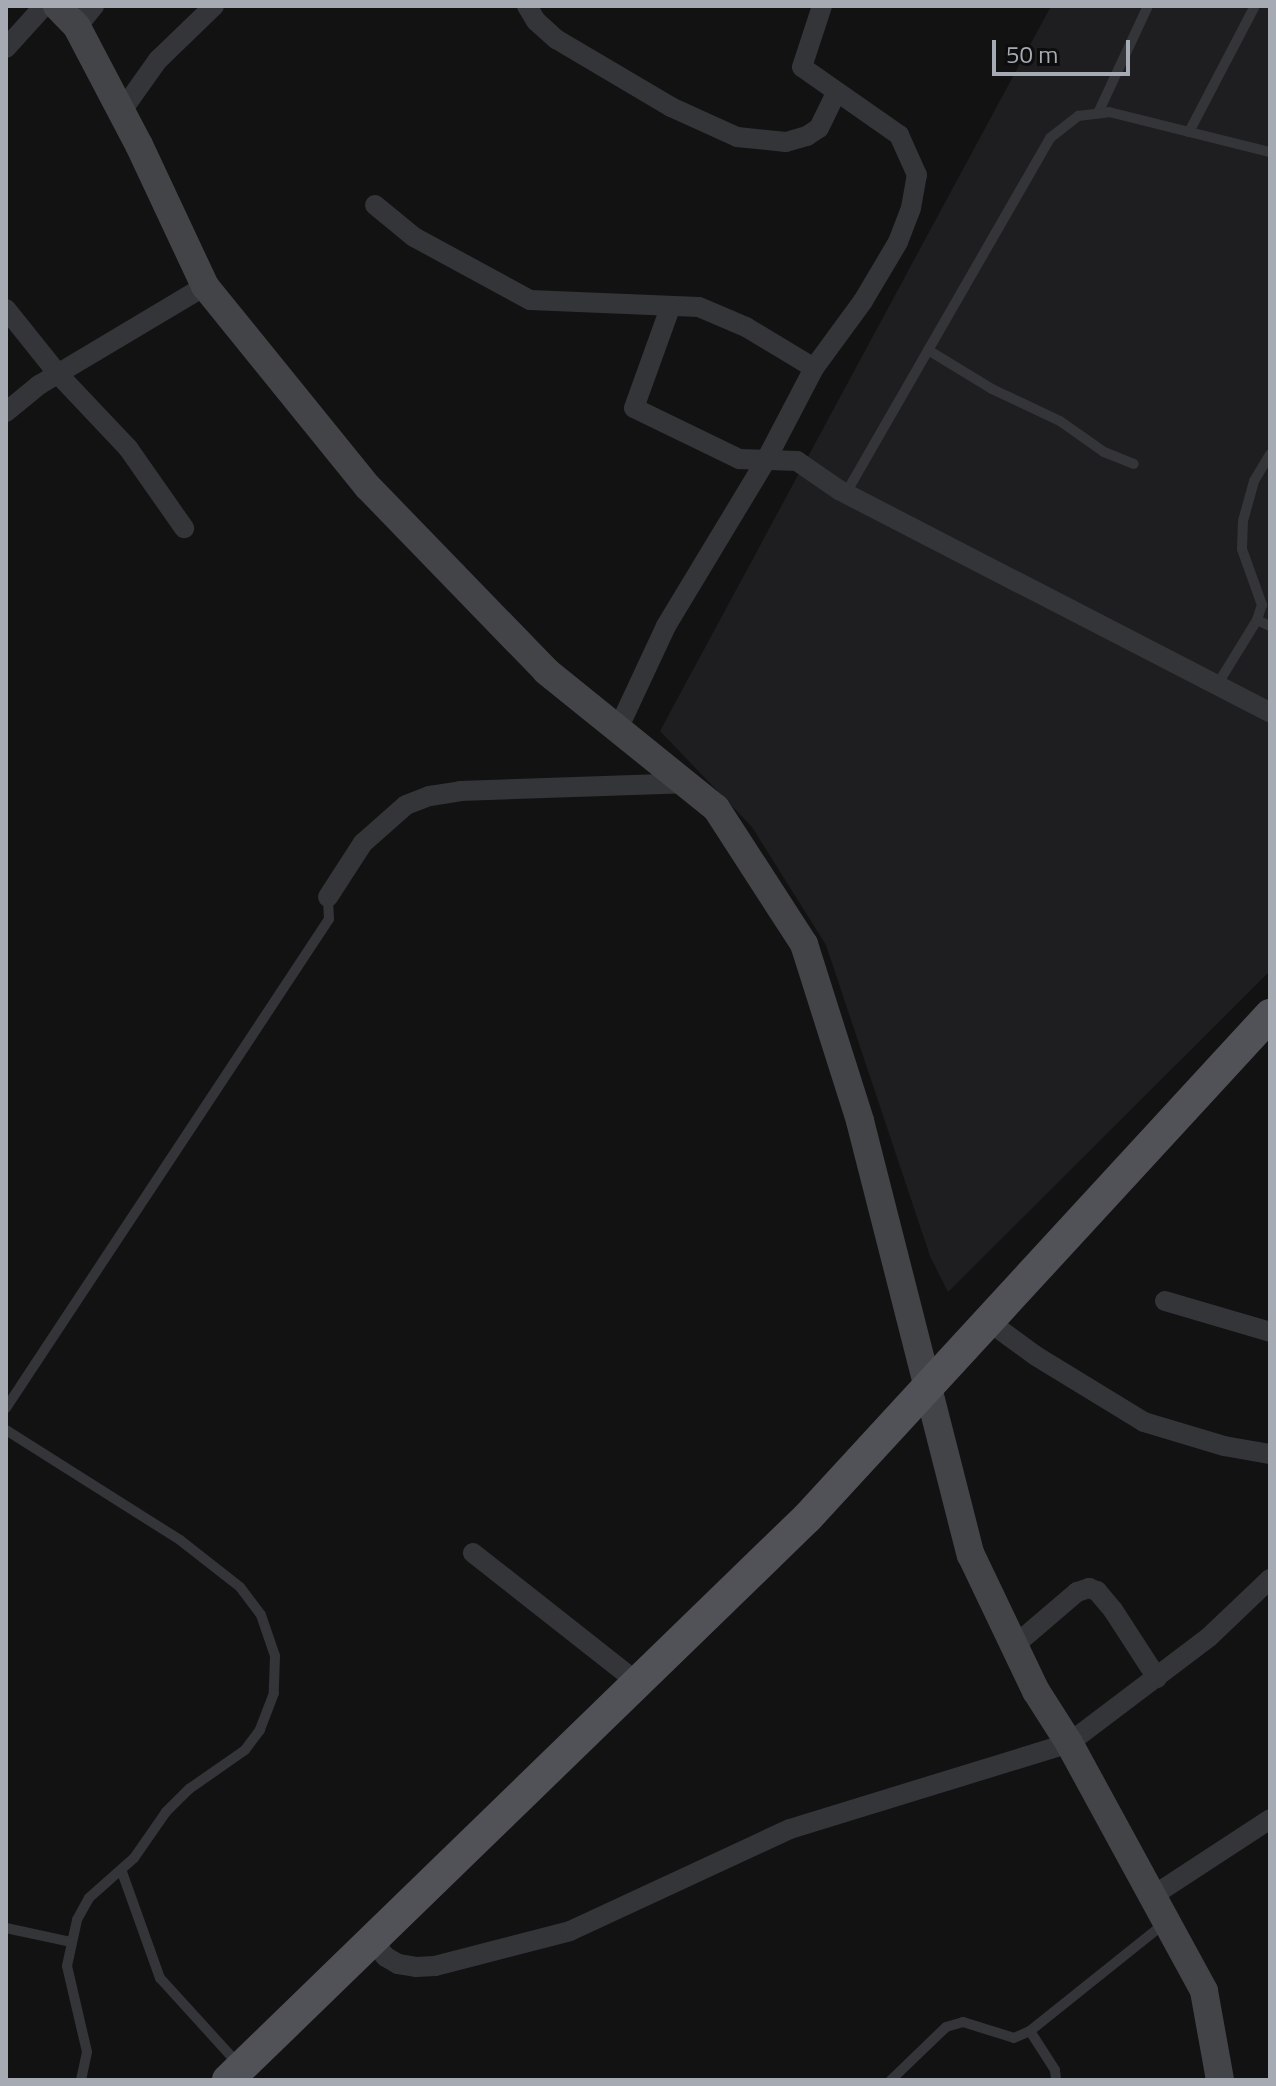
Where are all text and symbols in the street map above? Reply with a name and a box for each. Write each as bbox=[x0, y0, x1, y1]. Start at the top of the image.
scale bar bbox=[996, 24, 1134, 74]
text: 50 m bbox=[1006, 36, 1058, 72]

